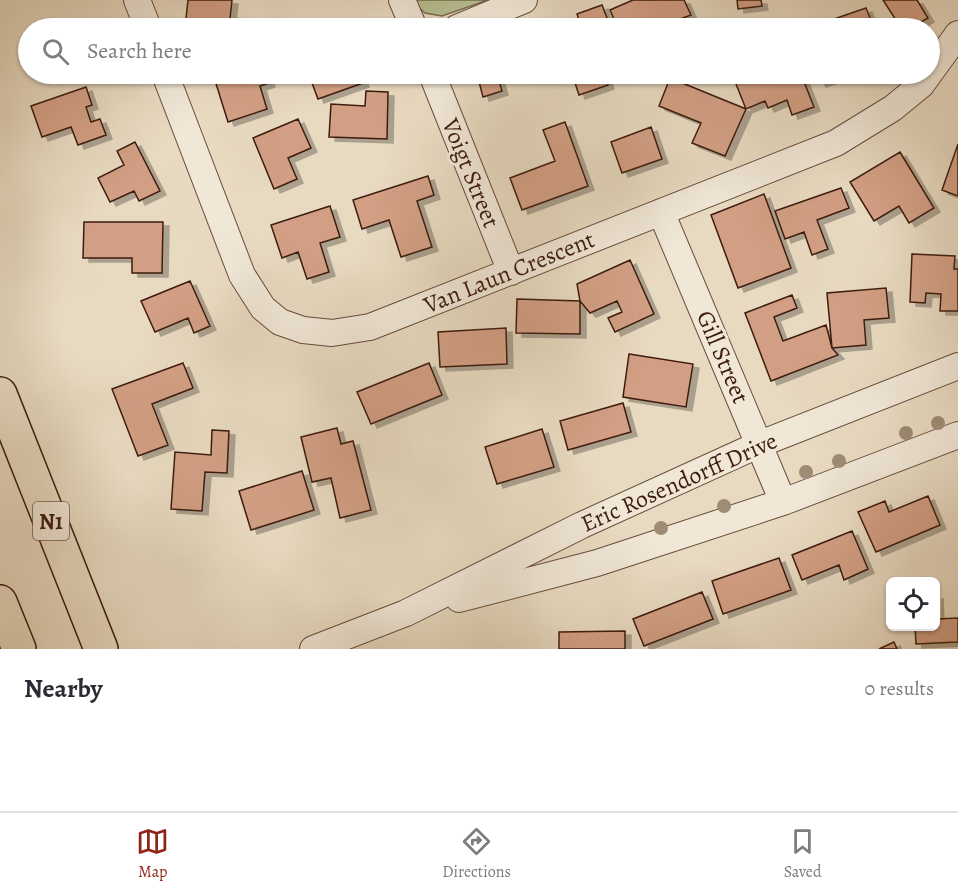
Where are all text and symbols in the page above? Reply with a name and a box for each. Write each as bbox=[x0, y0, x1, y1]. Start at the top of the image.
search box bbox=[18, 18, 940, 84]
icon: search bbox=[39, 35, 72, 68]
text: Search here bbox=[87, 36, 192, 66]
street label: Voigt Street bbox=[434, 113, 507, 233]
street label: Van Laun Crescent bbox=[418, 223, 599, 321]
street label: Gill Street bbox=[689, 306, 757, 408]
street label: Eric Rosendorff Drive bbox=[576, 424, 782, 540]
road number: N1 bbox=[33, 502, 69, 540]
map controls bbox=[886, 577, 940, 631]
button: locate bbox=[886, 577, 940, 631]
text: Nearby bbox=[24, 671, 103, 706]
text: 0 results bbox=[865, 675, 934, 702]
tab: Map bbox=[136, 825, 169, 883]
tab: Directions bbox=[442, 825, 511, 883]
tab: Saved bbox=[784, 825, 822, 883]

